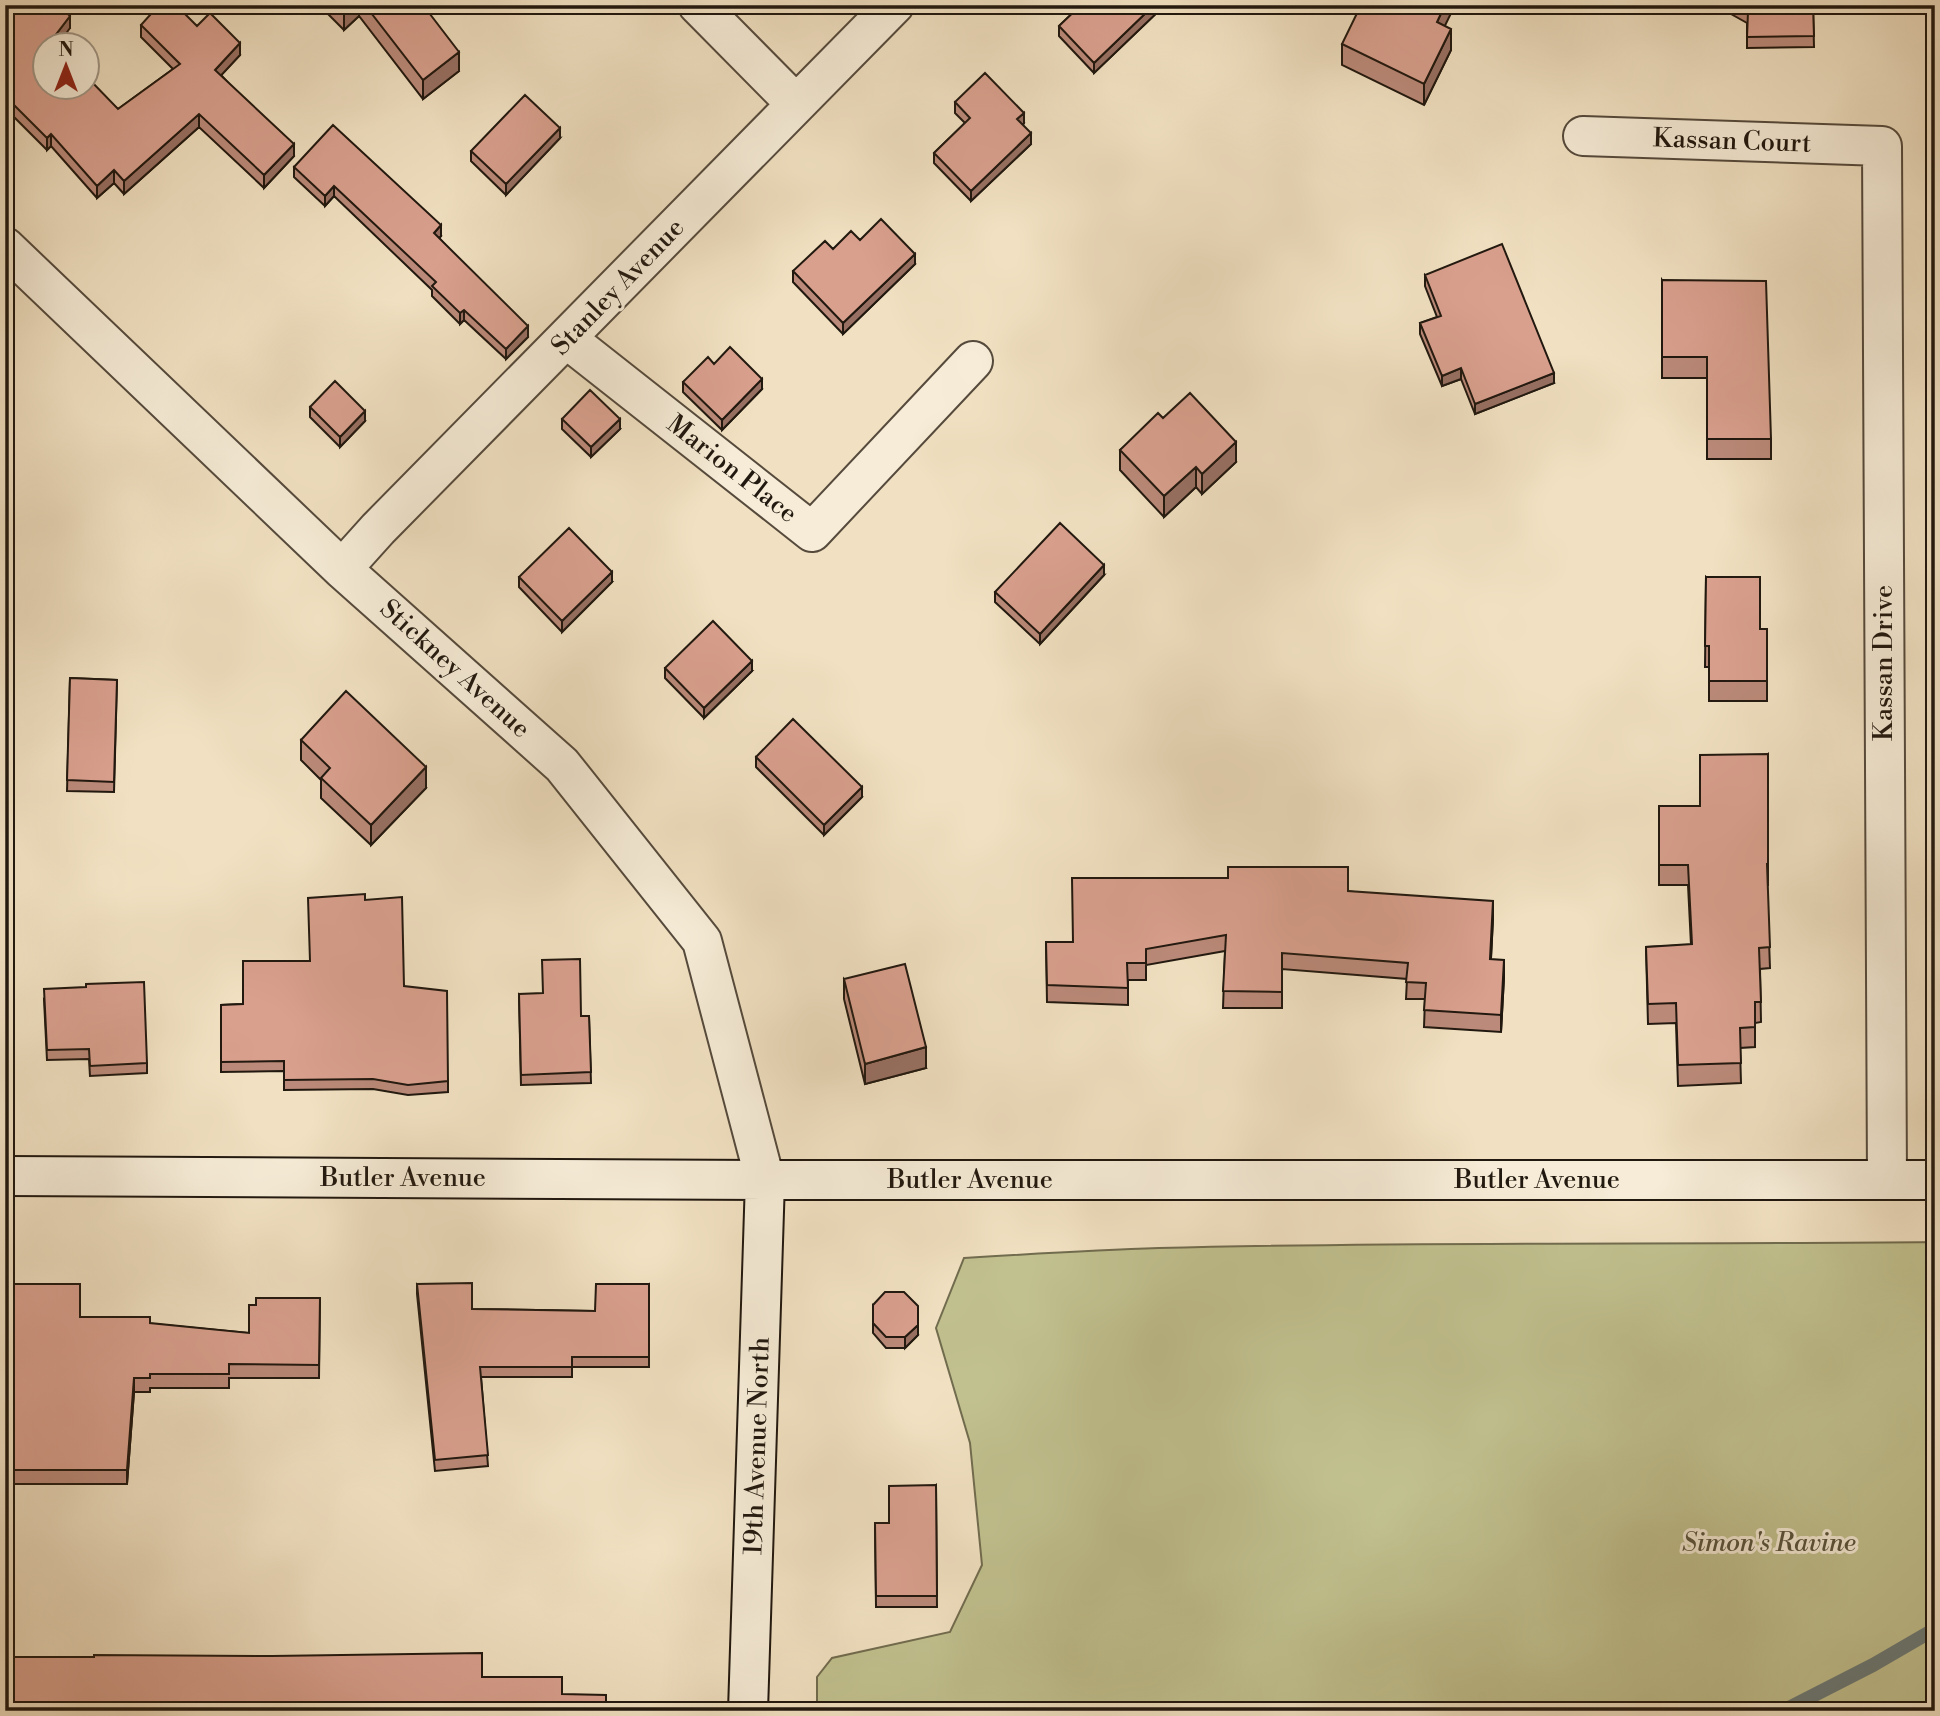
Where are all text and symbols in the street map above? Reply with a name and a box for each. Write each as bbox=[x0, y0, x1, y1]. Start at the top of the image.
north arrow bbox=[32, 32, 102, 102]
text: N bbox=[58, 38, 74, 62]
street label: Kassan Court bbox=[1652, 122, 1812, 160]
street label: Stanley Avenue bbox=[545, 212, 691, 362]
street label: Marion Place bbox=[660, 408, 804, 530]
street label: Kassan Drive bbox=[1868, 585, 1900, 741]
street label: Stickney Avenue bbox=[373, 593, 537, 745]
street label: Butler Avenue bbox=[319, 1162, 486, 1194]
street label: Butler Avenue bbox=[886, 1164, 1053, 1196]
street label: Butler Avenue bbox=[1453, 1164, 1620, 1196]
street label: 19th Avenue North bbox=[737, 1336, 777, 1556]
park label: Simon's Ravine bbox=[1682, 1527, 1856, 1559]

